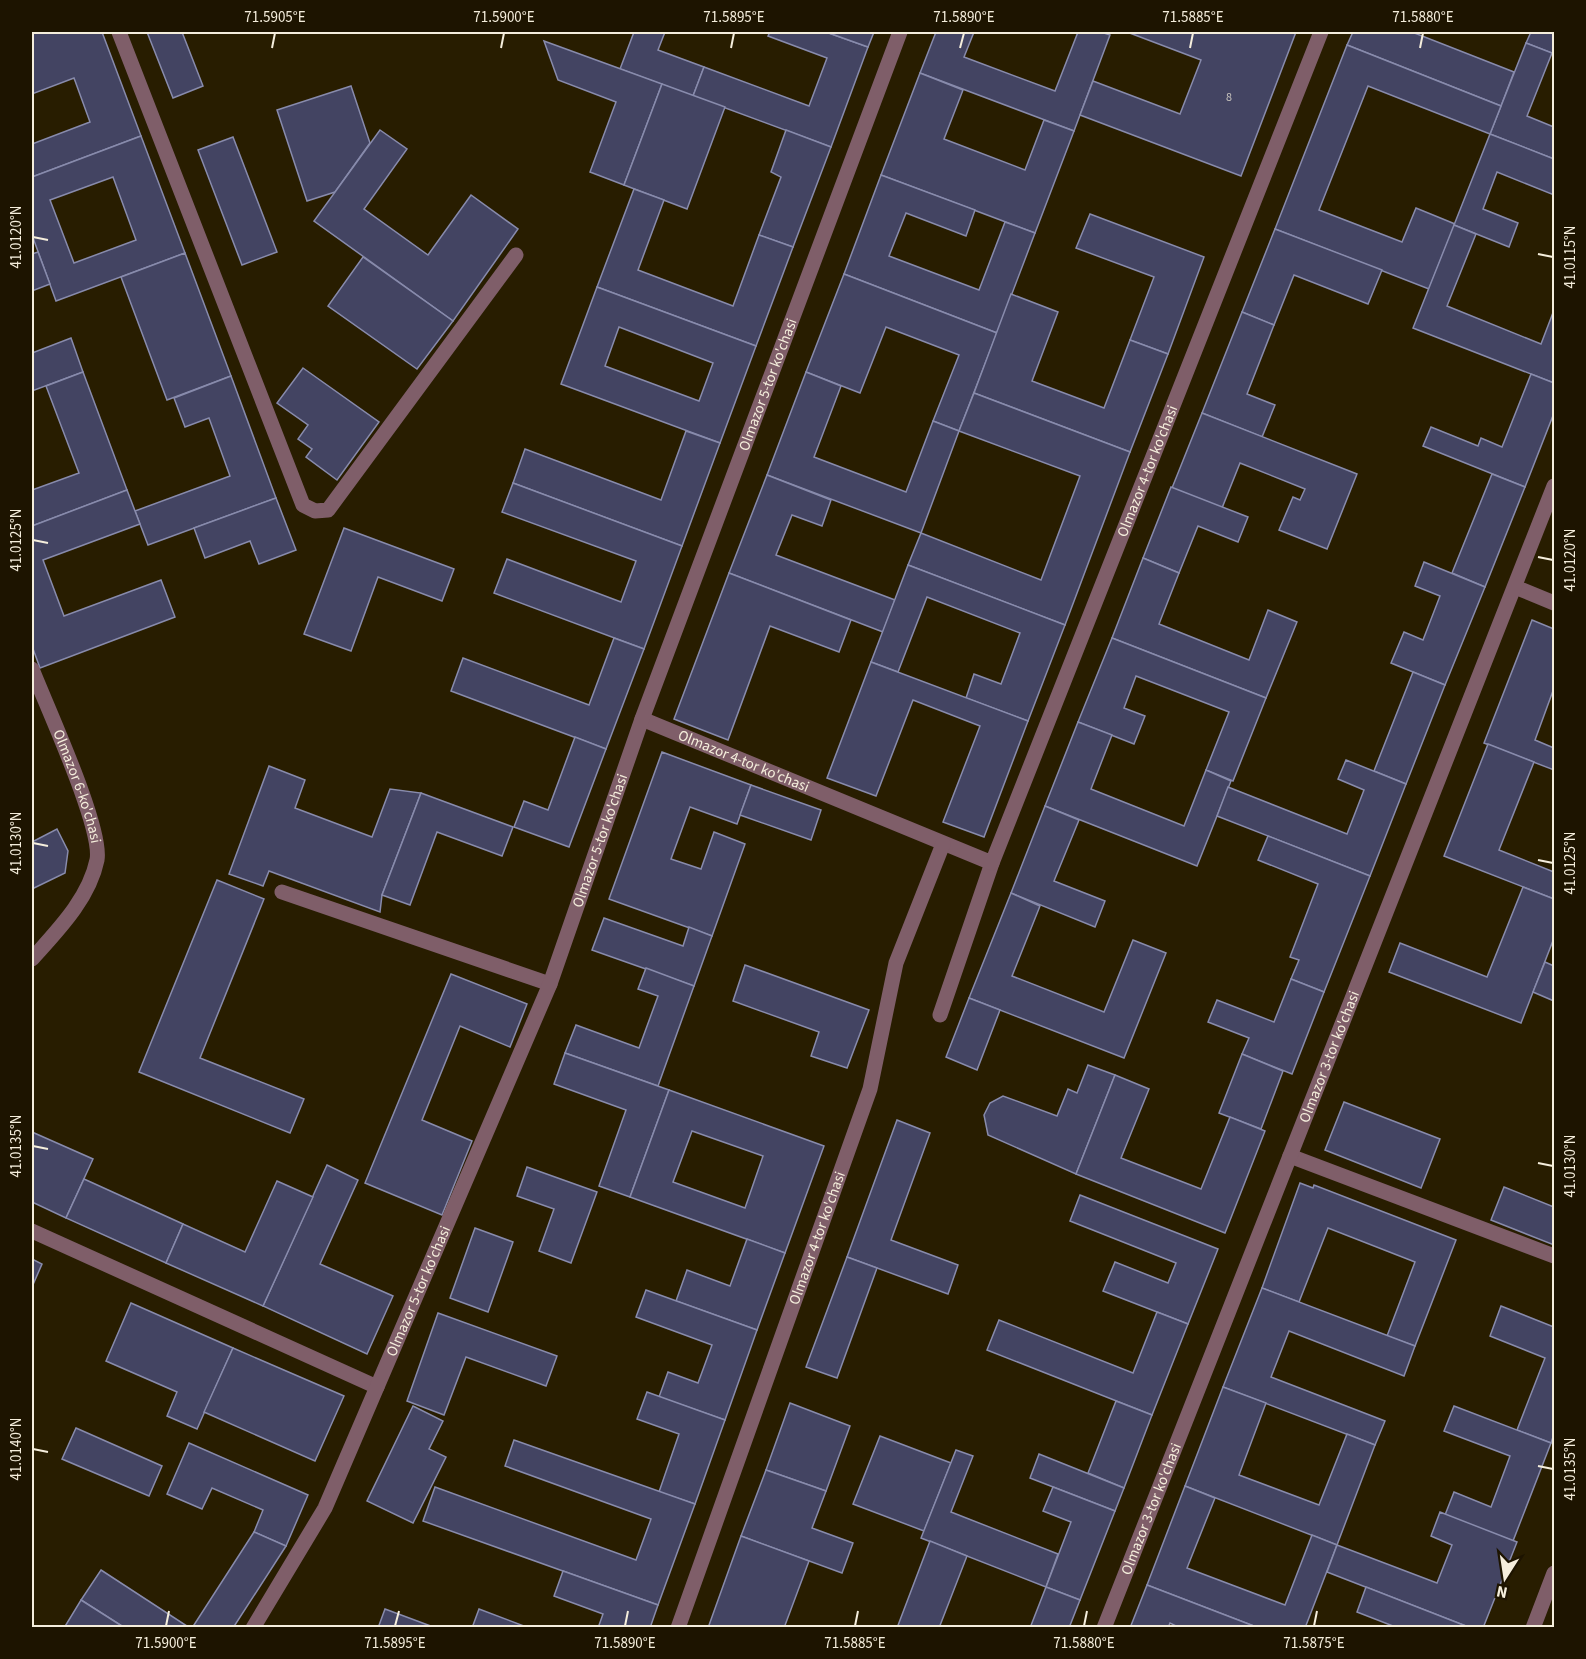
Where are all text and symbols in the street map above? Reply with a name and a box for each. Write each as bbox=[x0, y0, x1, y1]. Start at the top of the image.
text: 71.5905°E bbox=[244, 7, 306, 28]
text: 71.5900°E bbox=[473, 7, 535, 28]
text: 71.5895°E bbox=[703, 7, 765, 28]
text: 71.5890°E bbox=[933, 7, 995, 28]
text: 71.5885°E bbox=[1162, 7, 1224, 28]
text: 71.5880°E bbox=[1392, 7, 1454, 28]
house number: 8 bbox=[1226, 89, 1232, 106]
text: 41.0120°N bbox=[6, 205, 27, 269]
text: 41.0115°N bbox=[1560, 225, 1581, 289]
street label: Olmazor 5-tor ko'chasi bbox=[734, 315, 803, 454]
street label: Olmazor 4-tor ko'chasi bbox=[1112, 402, 1183, 540]
text: 41.0125°N bbox=[6, 508, 27, 572]
text: 41.0120°N bbox=[1560, 528, 1581, 592]
street label: Olmazor 4-tor ko'chasi bbox=[675, 725, 812, 798]
street label: Olmazor 6-ko'chasi bbox=[47, 726, 106, 845]
street label: Olmazor 5-tor ko'chasi bbox=[567, 771, 633, 910]
text: 41.0130°N bbox=[6, 811, 27, 875]
text: 41.0125°N bbox=[1560, 831, 1581, 895]
street label: Olmazor 3-tor ko'chasi bbox=[1294, 988, 1365, 1126]
text: 41.0135°N bbox=[6, 1114, 27, 1178]
text: 41.0130°N bbox=[1560, 1134, 1581, 1198]
street label: Olmazor 4-tor ko'chasi bbox=[784, 1169, 851, 1308]
street label: Olmazor 5-tor ko'chasi bbox=[381, 1223, 456, 1360]
text: 41.0140°N bbox=[6, 1417, 27, 1481]
text: 41.0135°N bbox=[1560, 1437, 1581, 1501]
street label: Olmazor 3-tor ko'chasi bbox=[1116, 1440, 1187, 1578]
north arrow bbox=[1475, 1548, 1535, 1608]
text: N bbox=[1495, 1580, 1510, 1604]
text: 71.5900°E bbox=[135, 1633, 197, 1654]
text: 71.5895°E bbox=[364, 1633, 426, 1654]
text: 71.5890°E bbox=[594, 1633, 656, 1654]
text: 71.5885°E bbox=[824, 1633, 886, 1654]
text: 71.5880°E bbox=[1053, 1633, 1115, 1654]
text: 71.5875°E bbox=[1283, 1633, 1345, 1654]

